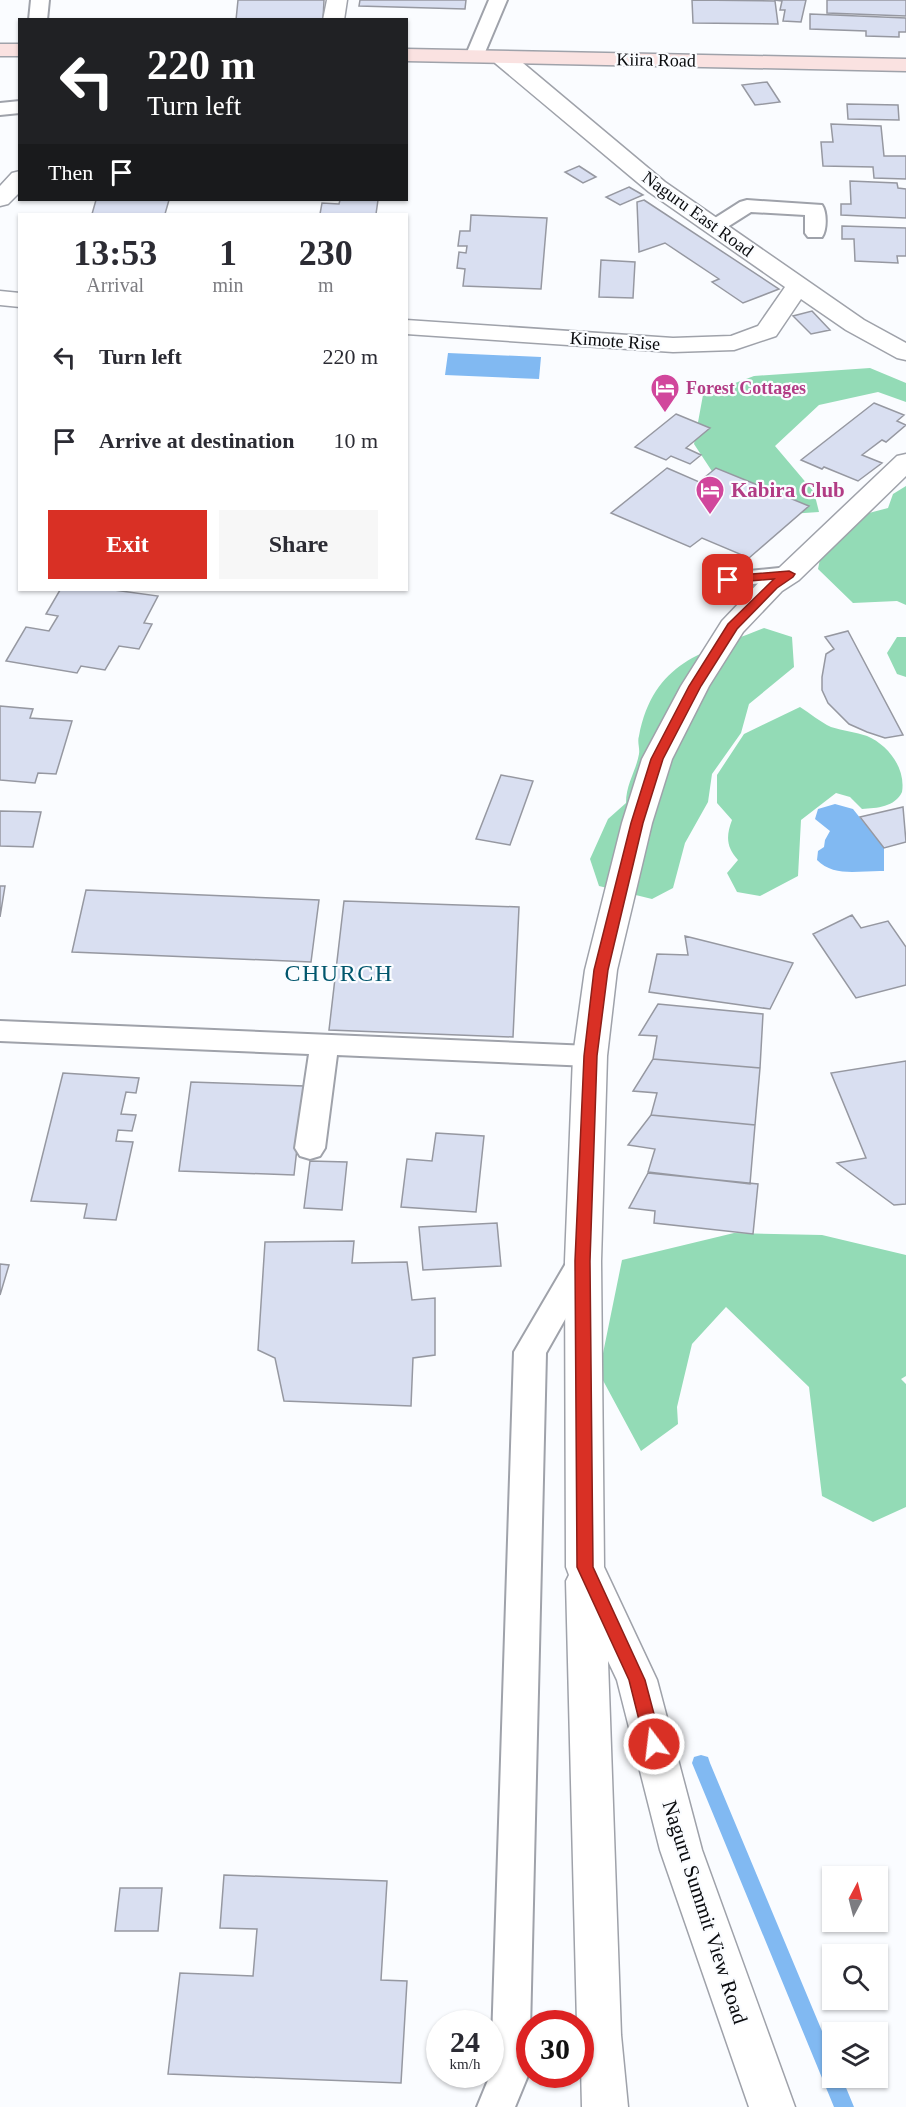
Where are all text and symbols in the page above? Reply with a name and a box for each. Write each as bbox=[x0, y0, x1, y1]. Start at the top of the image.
icon: left bbox=[48, 42, 126, 120]
text: 220 m bbox=[147, 42, 256, 88]
street label: Kiira Road bbox=[616, 49, 696, 71]
text: Turn left bbox=[147, 91, 241, 121]
icon: arrive bbox=[105, 156, 138, 189]
text: Then bbox=[48, 160, 93, 185]
street label: Naguru East Road bbox=[639, 167, 757, 261]
text: 13:53 bbox=[73, 233, 157, 273]
text: 1 bbox=[219, 233, 237, 273]
text: 230 bbox=[299, 233, 353, 273]
text: Arrival bbox=[86, 274, 144, 296]
text: min bbox=[212, 274, 244, 296]
text: m bbox=[318, 274, 334, 296]
street label: Kimote Rise bbox=[569, 328, 661, 354]
icon: left bbox=[48, 341, 81, 374]
text: Turn left bbox=[99, 344, 182, 369]
text: 220 m bbox=[322, 344, 378, 369]
hotel icon: Forest Cottages bbox=[649, 372, 681, 414]
place label: Forest Cottages bbox=[686, 378, 806, 398]
icon: arrive bbox=[48, 425, 81, 458]
text: Arrive at destination bbox=[99, 428, 295, 453]
text: 10 m bbox=[333, 428, 378, 453]
hotel icon: Kabira Club bbox=[694, 474, 726, 516]
place label: Kabira Club bbox=[731, 478, 845, 502]
button: Exit bbox=[48, 510, 207, 579]
button: Share bbox=[219, 510, 378, 579]
pin bbox=[702, 554, 753, 605]
icon: arrive bbox=[711, 563, 744, 596]
district label: CHURCH bbox=[284, 960, 394, 986]
position arrow bbox=[622, 1712, 686, 1776]
street label: Naguru Summit View Road bbox=[658, 1797, 753, 2027]
north arrow bbox=[822, 1866, 888, 1932]
map controls bbox=[822, 1866, 888, 2088]
button: search bbox=[822, 1944, 888, 2010]
speed limit sign: 30 bbox=[516, 2010, 594, 2088]
button: layers bbox=[822, 2022, 888, 2088]
text: 24 bbox=[450, 2025, 480, 2058]
text: km/h bbox=[450, 2056, 480, 2072]

